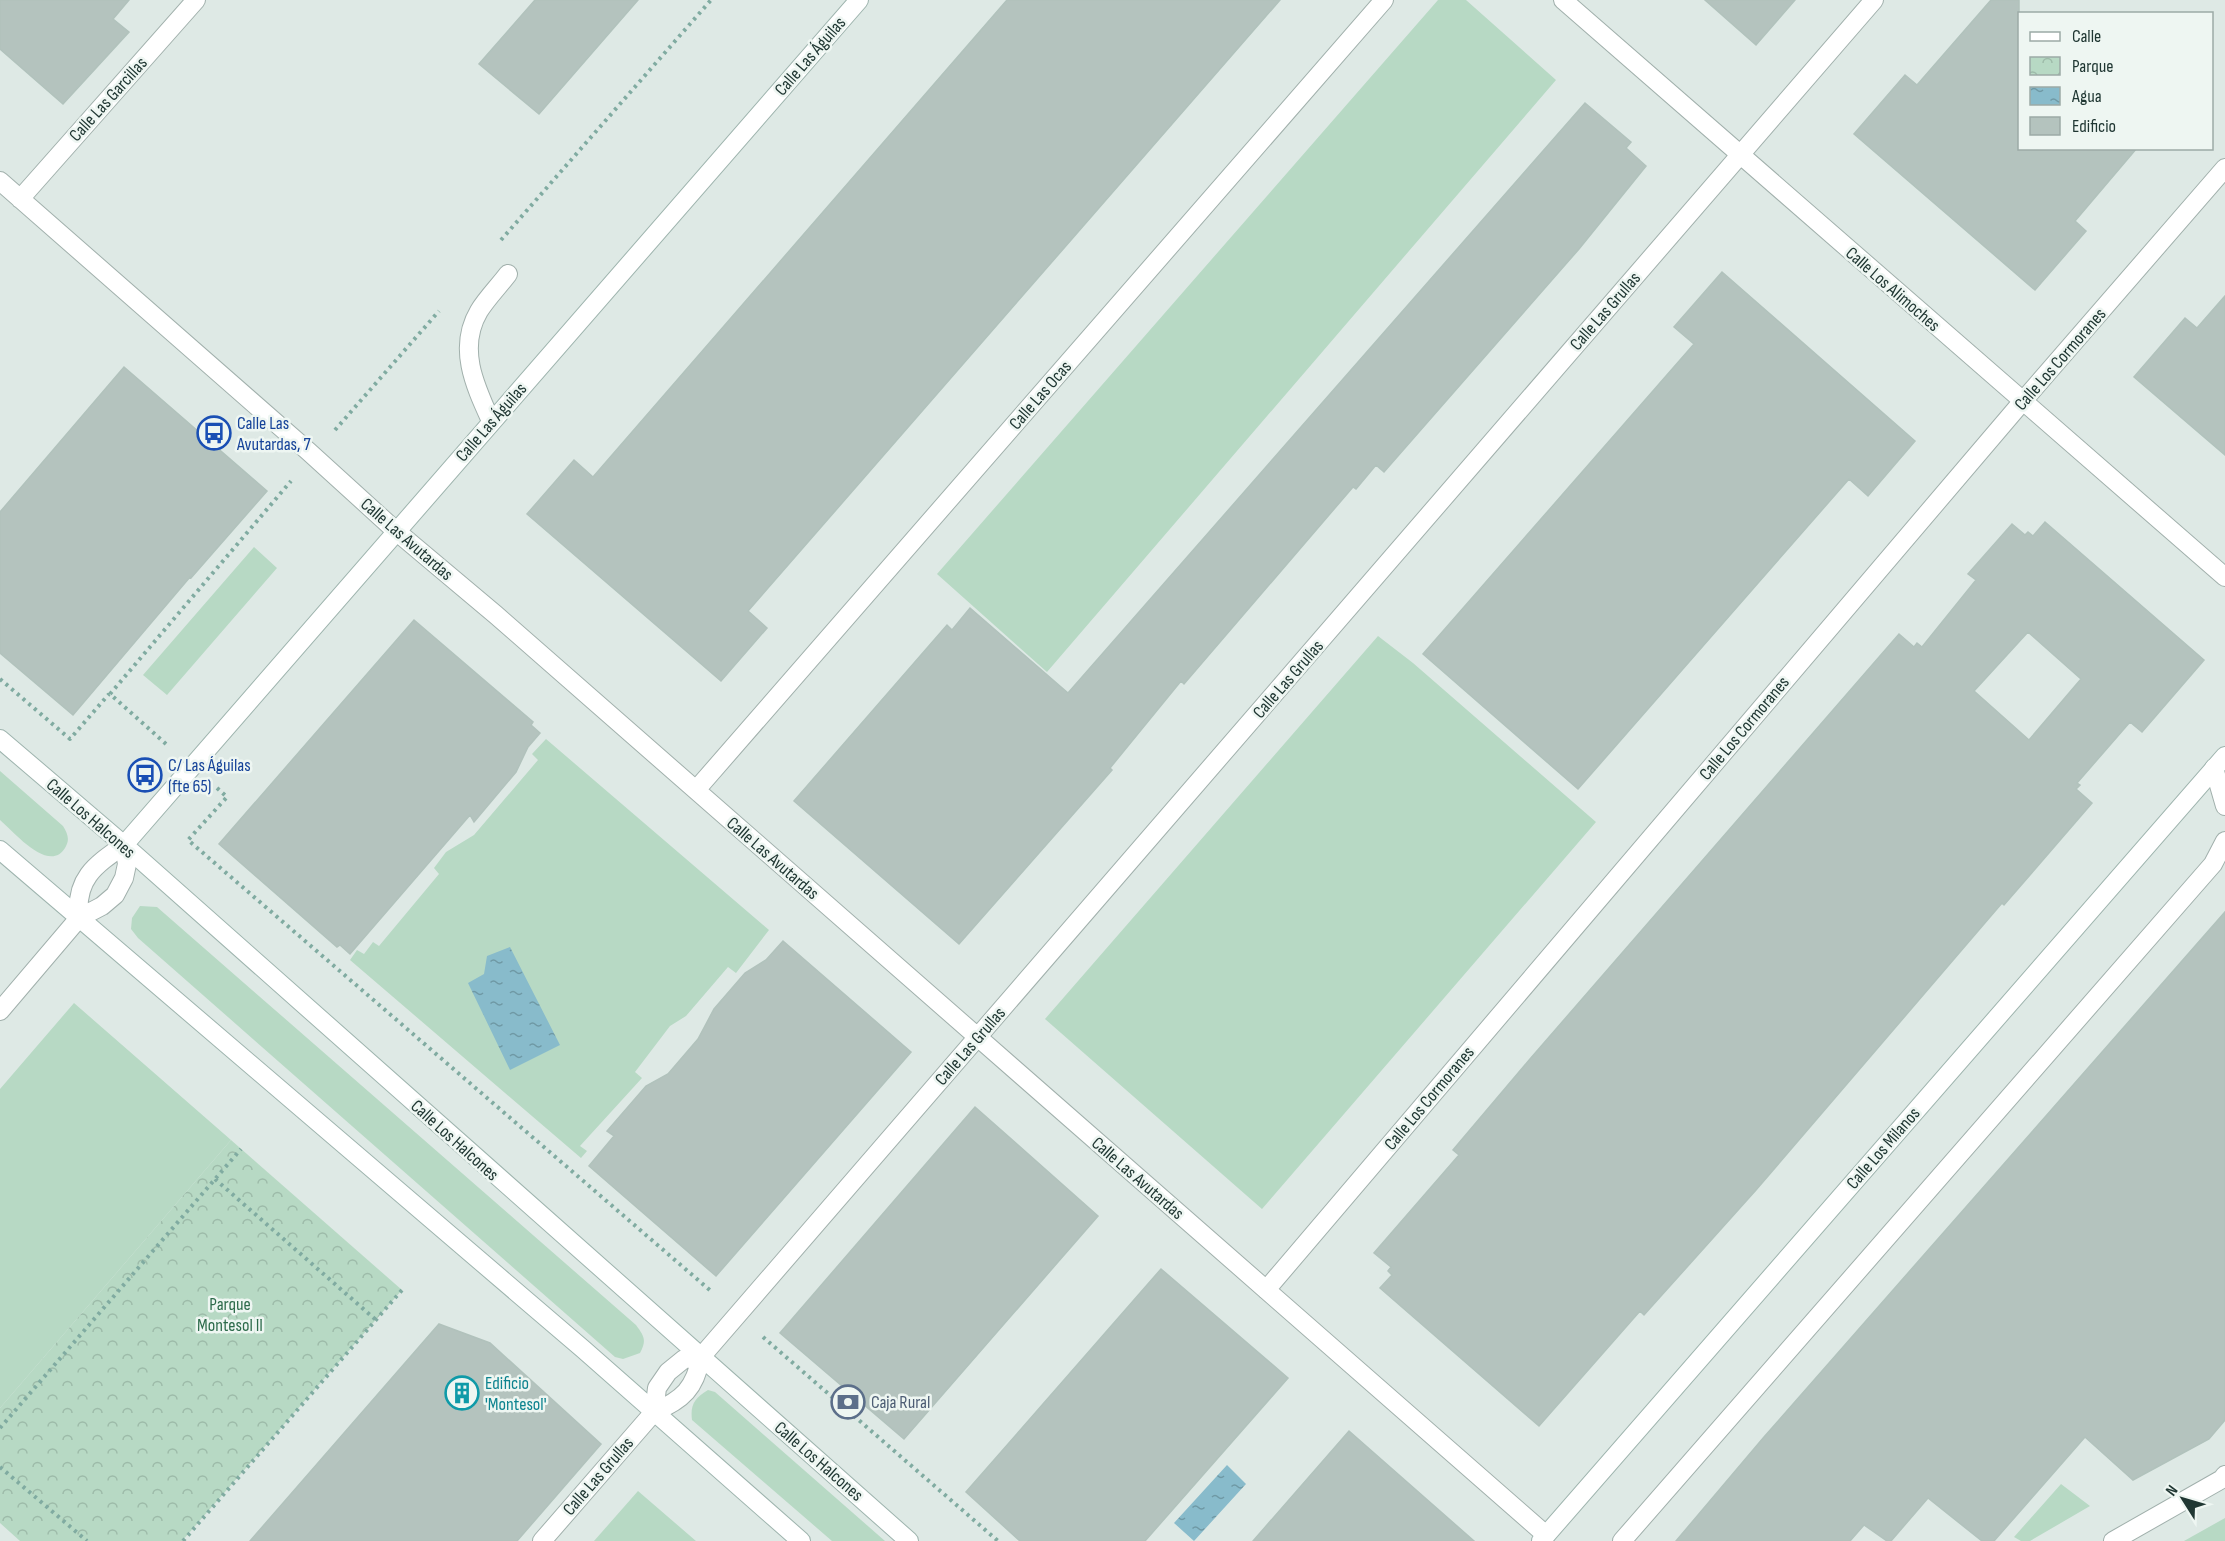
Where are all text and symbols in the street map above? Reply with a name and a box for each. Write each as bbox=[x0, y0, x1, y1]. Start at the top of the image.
legend bbox=[2018, 12, 2213, 150]
street label: Calle Las Águilas bbox=[770, 13, 850, 100]
text: Calle bbox=[2072, 26, 2101, 47]
street label: Calle Las Garcillas bbox=[65, 53, 152, 146]
text: Parque bbox=[2072, 56, 2113, 77]
text: Agua bbox=[2071, 86, 2102, 107]
text: Edificio bbox=[2072, 116, 2116, 137]
street label: Calle Los Alimoches bbox=[1841, 243, 1944, 336]
street label: Calle Las Grullas bbox=[1566, 268, 1645, 355]
street label: Calle Los Cormoranes bbox=[2010, 304, 2111, 415]
street label: Calle Las Ocas bbox=[1005, 357, 1076, 434]
street label: Calle Las Águilas bbox=[451, 379, 531, 466]
place label: Calle Las Avutardas, 7 bbox=[236, 413, 311, 455]
bus stop icon: Calle Las Avutardas, 7 bbox=[196, 415, 232, 451]
street label: Calle Las Avutardas bbox=[356, 494, 457, 585]
street label: Calle Las Grullas bbox=[1249, 636, 1328, 723]
street label: Calle Los Cormoranes bbox=[1695, 672, 1794, 784]
place label: C/ Las Águilas (fte 65) bbox=[168, 755, 251, 797]
bus stop icon: C/ Las Águilas (fte 65) bbox=[127, 757, 163, 793]
street label: Calle Los Halcones bbox=[42, 774, 139, 863]
street label: Calle Las Avutardas bbox=[722, 813, 823, 904]
street label: Calle Las Grullas bbox=[931, 1003, 1010, 1090]
street label: Calle Los Cormoranes bbox=[1380, 1042, 1479, 1154]
street label: Calle Los Halcones bbox=[406, 1095, 503, 1185]
street label: Calle Los Milanos bbox=[1842, 1103, 1925, 1193]
street label: Calle Las Avutardas bbox=[1087, 1133, 1188, 1224]
park label: Parque Montesol II bbox=[197, 1294, 263, 1336]
place label: Edificio 'Montesol' bbox=[485, 1373, 547, 1415]
building icon: Edificio 'Montesol' bbox=[444, 1375, 480, 1411]
bank icon: Caja Rural bbox=[830, 1384, 866, 1420]
place label: Caja Rural bbox=[871, 1392, 930, 1413]
street label: Calle Los Halcones bbox=[770, 1417, 867, 1506]
street label: Calle Las Grullas bbox=[559, 1433, 638, 1520]
north arrow bbox=[2153, 1469, 2213, 1529]
text: N bbox=[2162, 1482, 2182, 1500]

